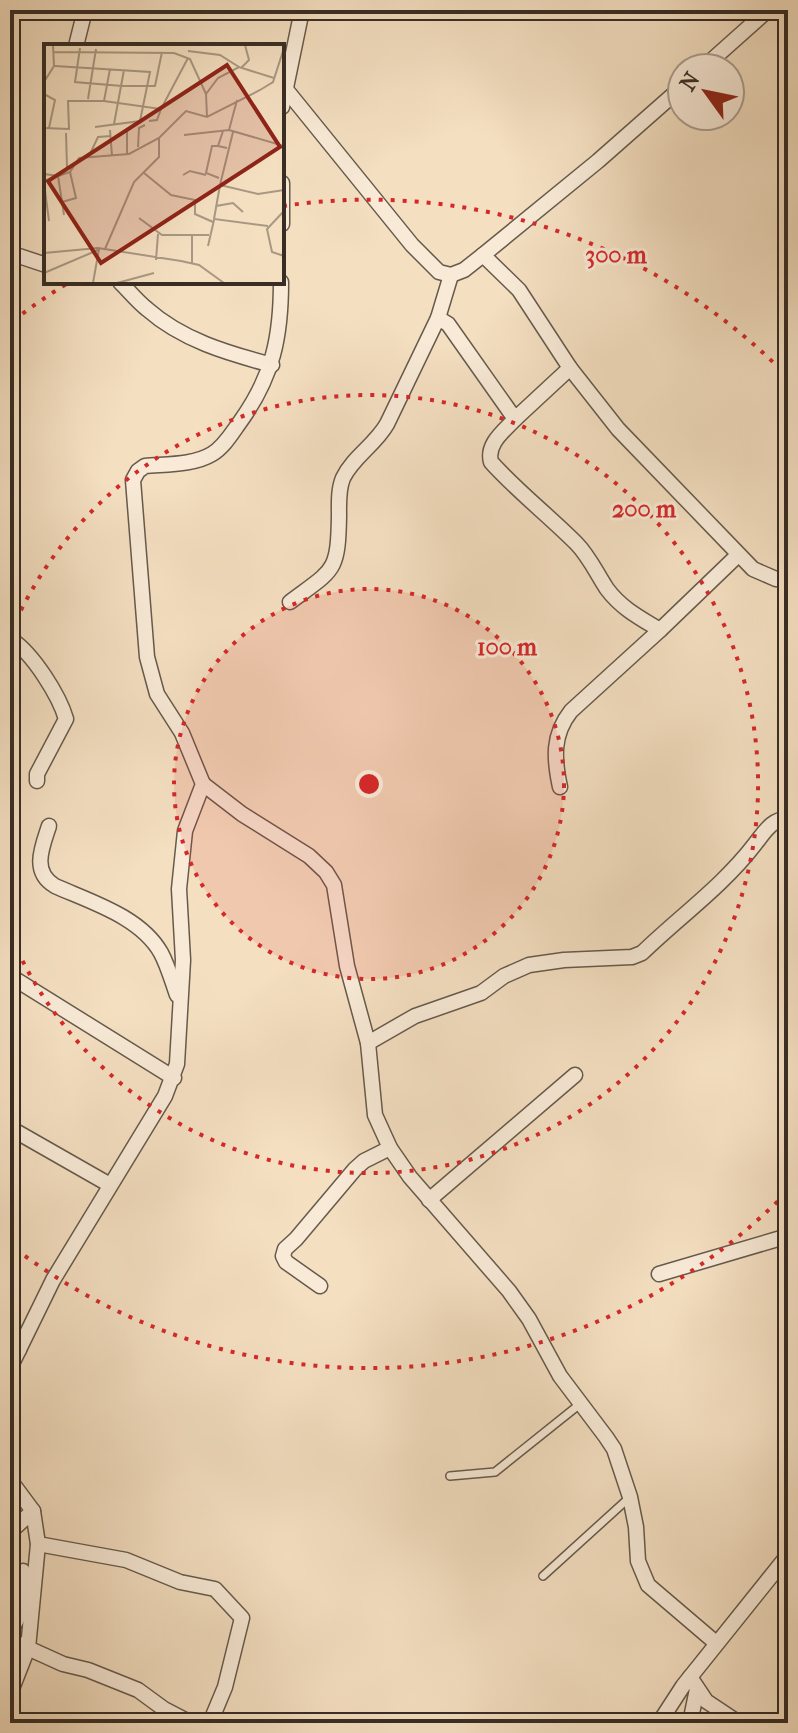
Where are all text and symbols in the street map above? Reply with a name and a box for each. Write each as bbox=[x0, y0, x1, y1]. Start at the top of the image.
inset map bbox=[44, 44, 284, 284]
north arrow bbox=[666, 52, 746, 132]
text: N bbox=[675, 67, 706, 96]
text: 300 m bbox=[585, 241, 648, 269]
text: 200 m bbox=[612, 495, 677, 523]
text: 100 m bbox=[477, 633, 538, 661]
centre of rings bbox=[355, 770, 383, 798]

